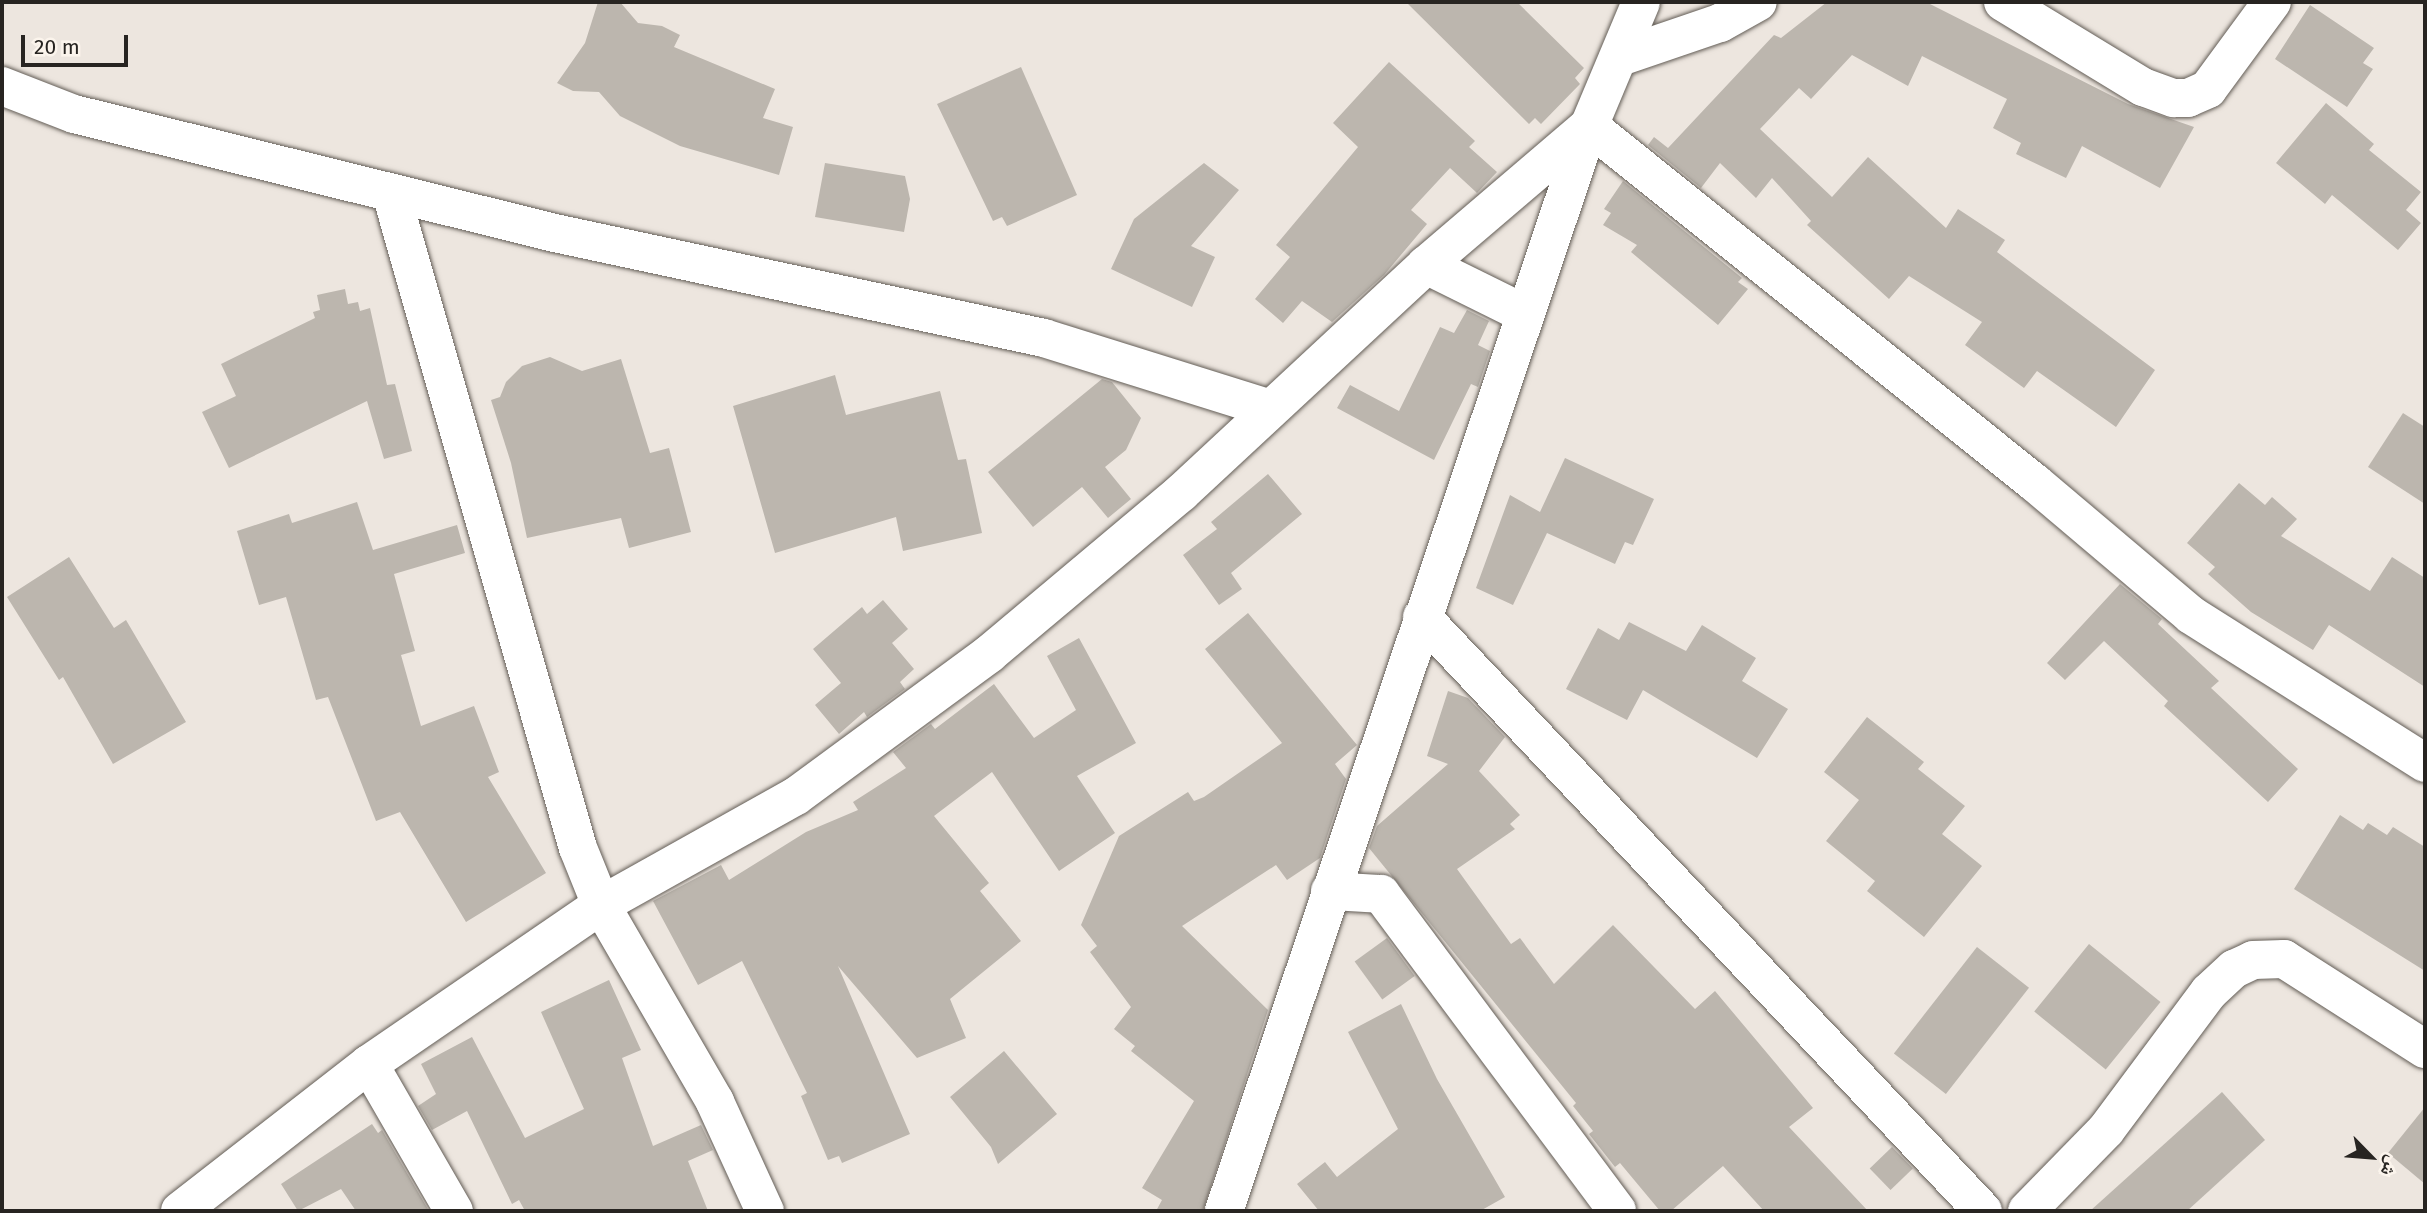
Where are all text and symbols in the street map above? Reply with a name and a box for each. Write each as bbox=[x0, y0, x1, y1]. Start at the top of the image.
scale bar bbox=[24, 21, 131, 65]
text: 20 m bbox=[34, 34, 80, 60]
north arrow bbox=[2336, 1122, 2406, 1192]
text: ش bbox=[2376, 1152, 2405, 1180]

